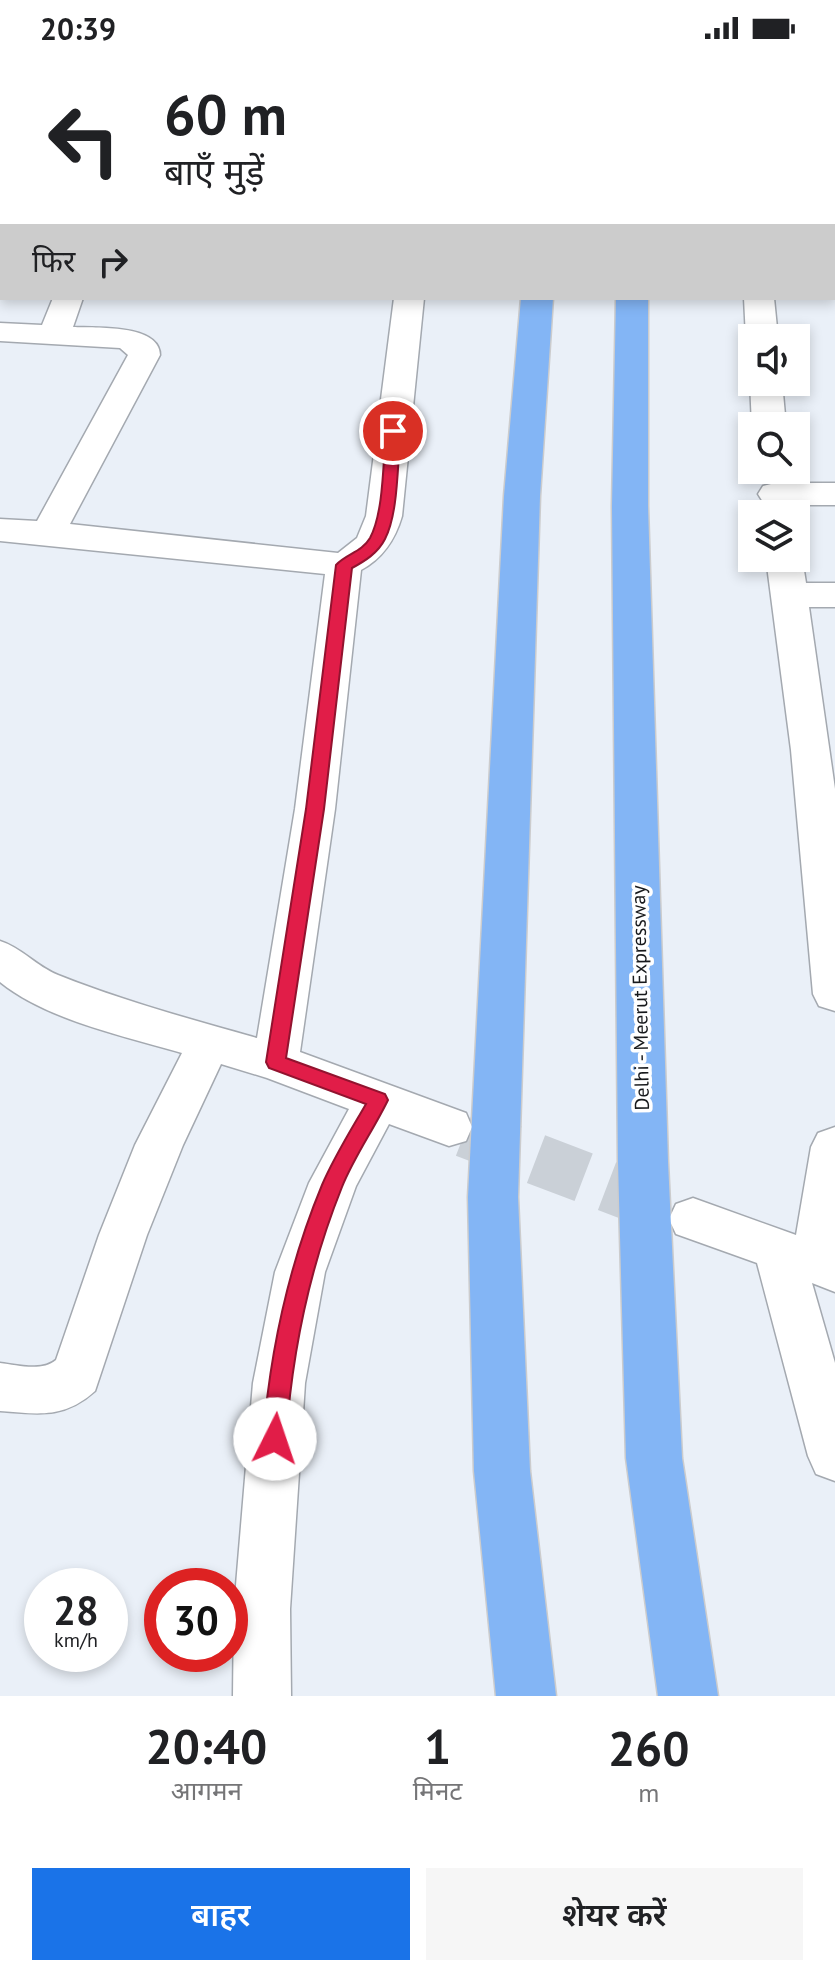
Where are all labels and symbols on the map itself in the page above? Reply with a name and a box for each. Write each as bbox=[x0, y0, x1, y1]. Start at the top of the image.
pin bbox=[359, 397, 427, 465]
street label: Delhi - Meerut Expressway bbox=[625, 884, 655, 1111]
position arrow bbox=[233, 1397, 317, 1481]
speed limit sign: 30 bbox=[144, 1568, 248, 1672]

